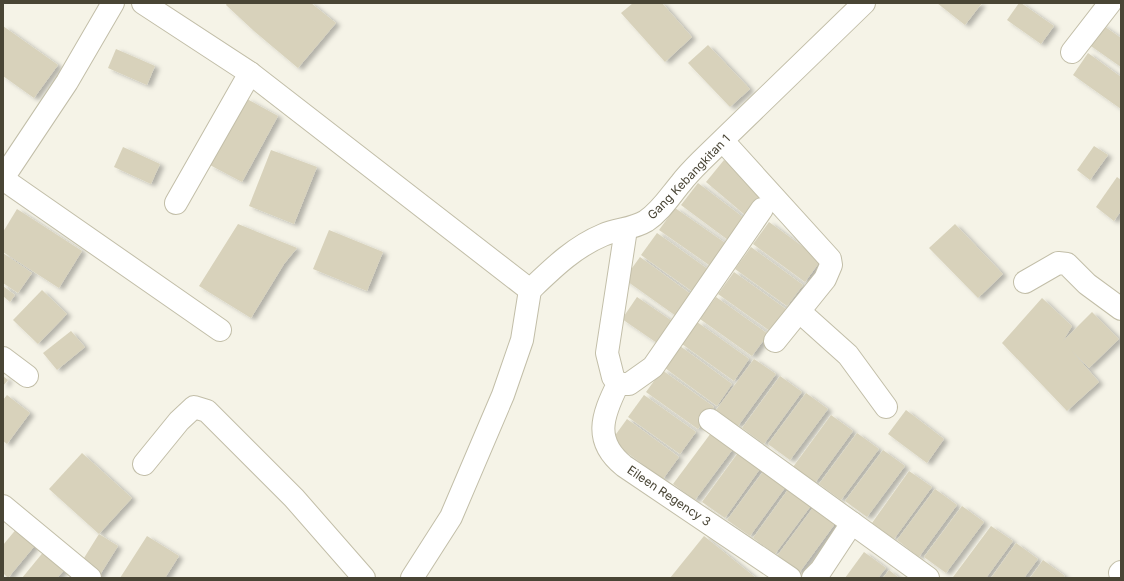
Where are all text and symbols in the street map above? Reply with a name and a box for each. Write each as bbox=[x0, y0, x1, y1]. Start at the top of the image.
street label: Gang Kebangkitan 1 bbox=[644, 131, 733, 222]
street label: Eileen Regency 3 bbox=[625, 462, 714, 529]

